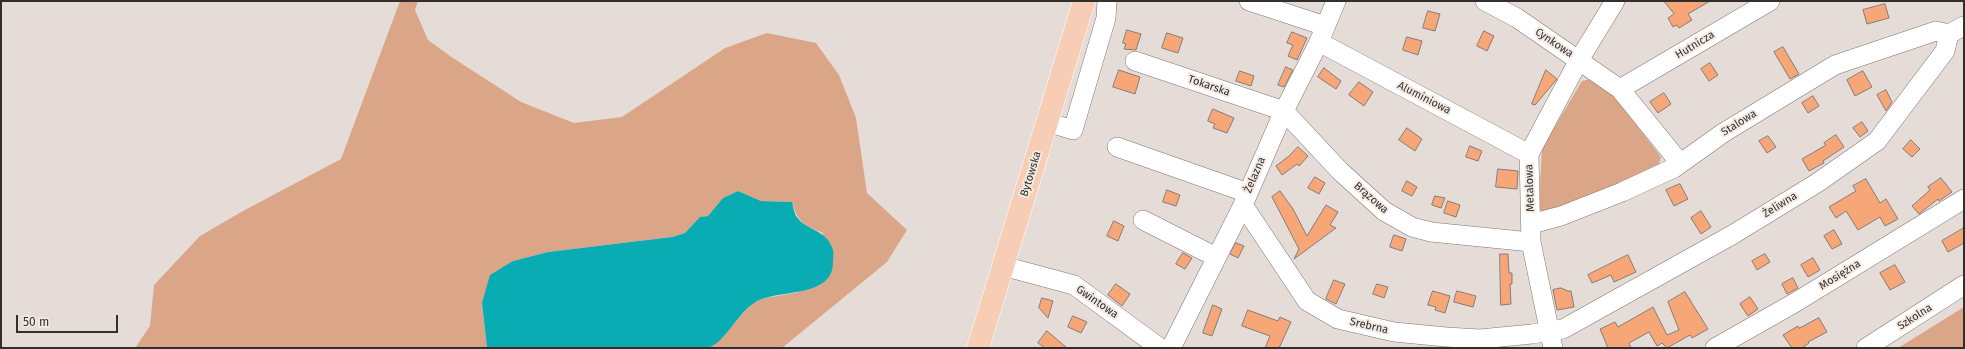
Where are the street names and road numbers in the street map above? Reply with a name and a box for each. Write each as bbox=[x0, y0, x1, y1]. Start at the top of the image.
street label: Cynkowa bbox=[1532, 25, 1576, 61]
street label: Hutnicza bbox=[1673, 28, 1717, 62]
street label: Tokarska bbox=[1186, 73, 1232, 99]
street label: Aluminiowa bbox=[1395, 79, 1453, 117]
street label: Stalowa bbox=[1719, 107, 1759, 139]
street label: Bytowska bbox=[1018, 150, 1044, 198]
street label: Żelazna bbox=[1242, 155, 1268, 195]
street label: Metalowa bbox=[1523, 164, 1537, 212]
street label: Brązowa bbox=[1351, 179, 1391, 217]
street label: Żeliwna bbox=[1760, 189, 1800, 221]
street label: Mosiężna bbox=[1817, 257, 1863, 293]
street label: Gwintowa bbox=[1073, 283, 1121, 321]
street label: Szkolna bbox=[1895, 301, 1935, 333]
street label: Srebrna bbox=[1348, 315, 1390, 337]

